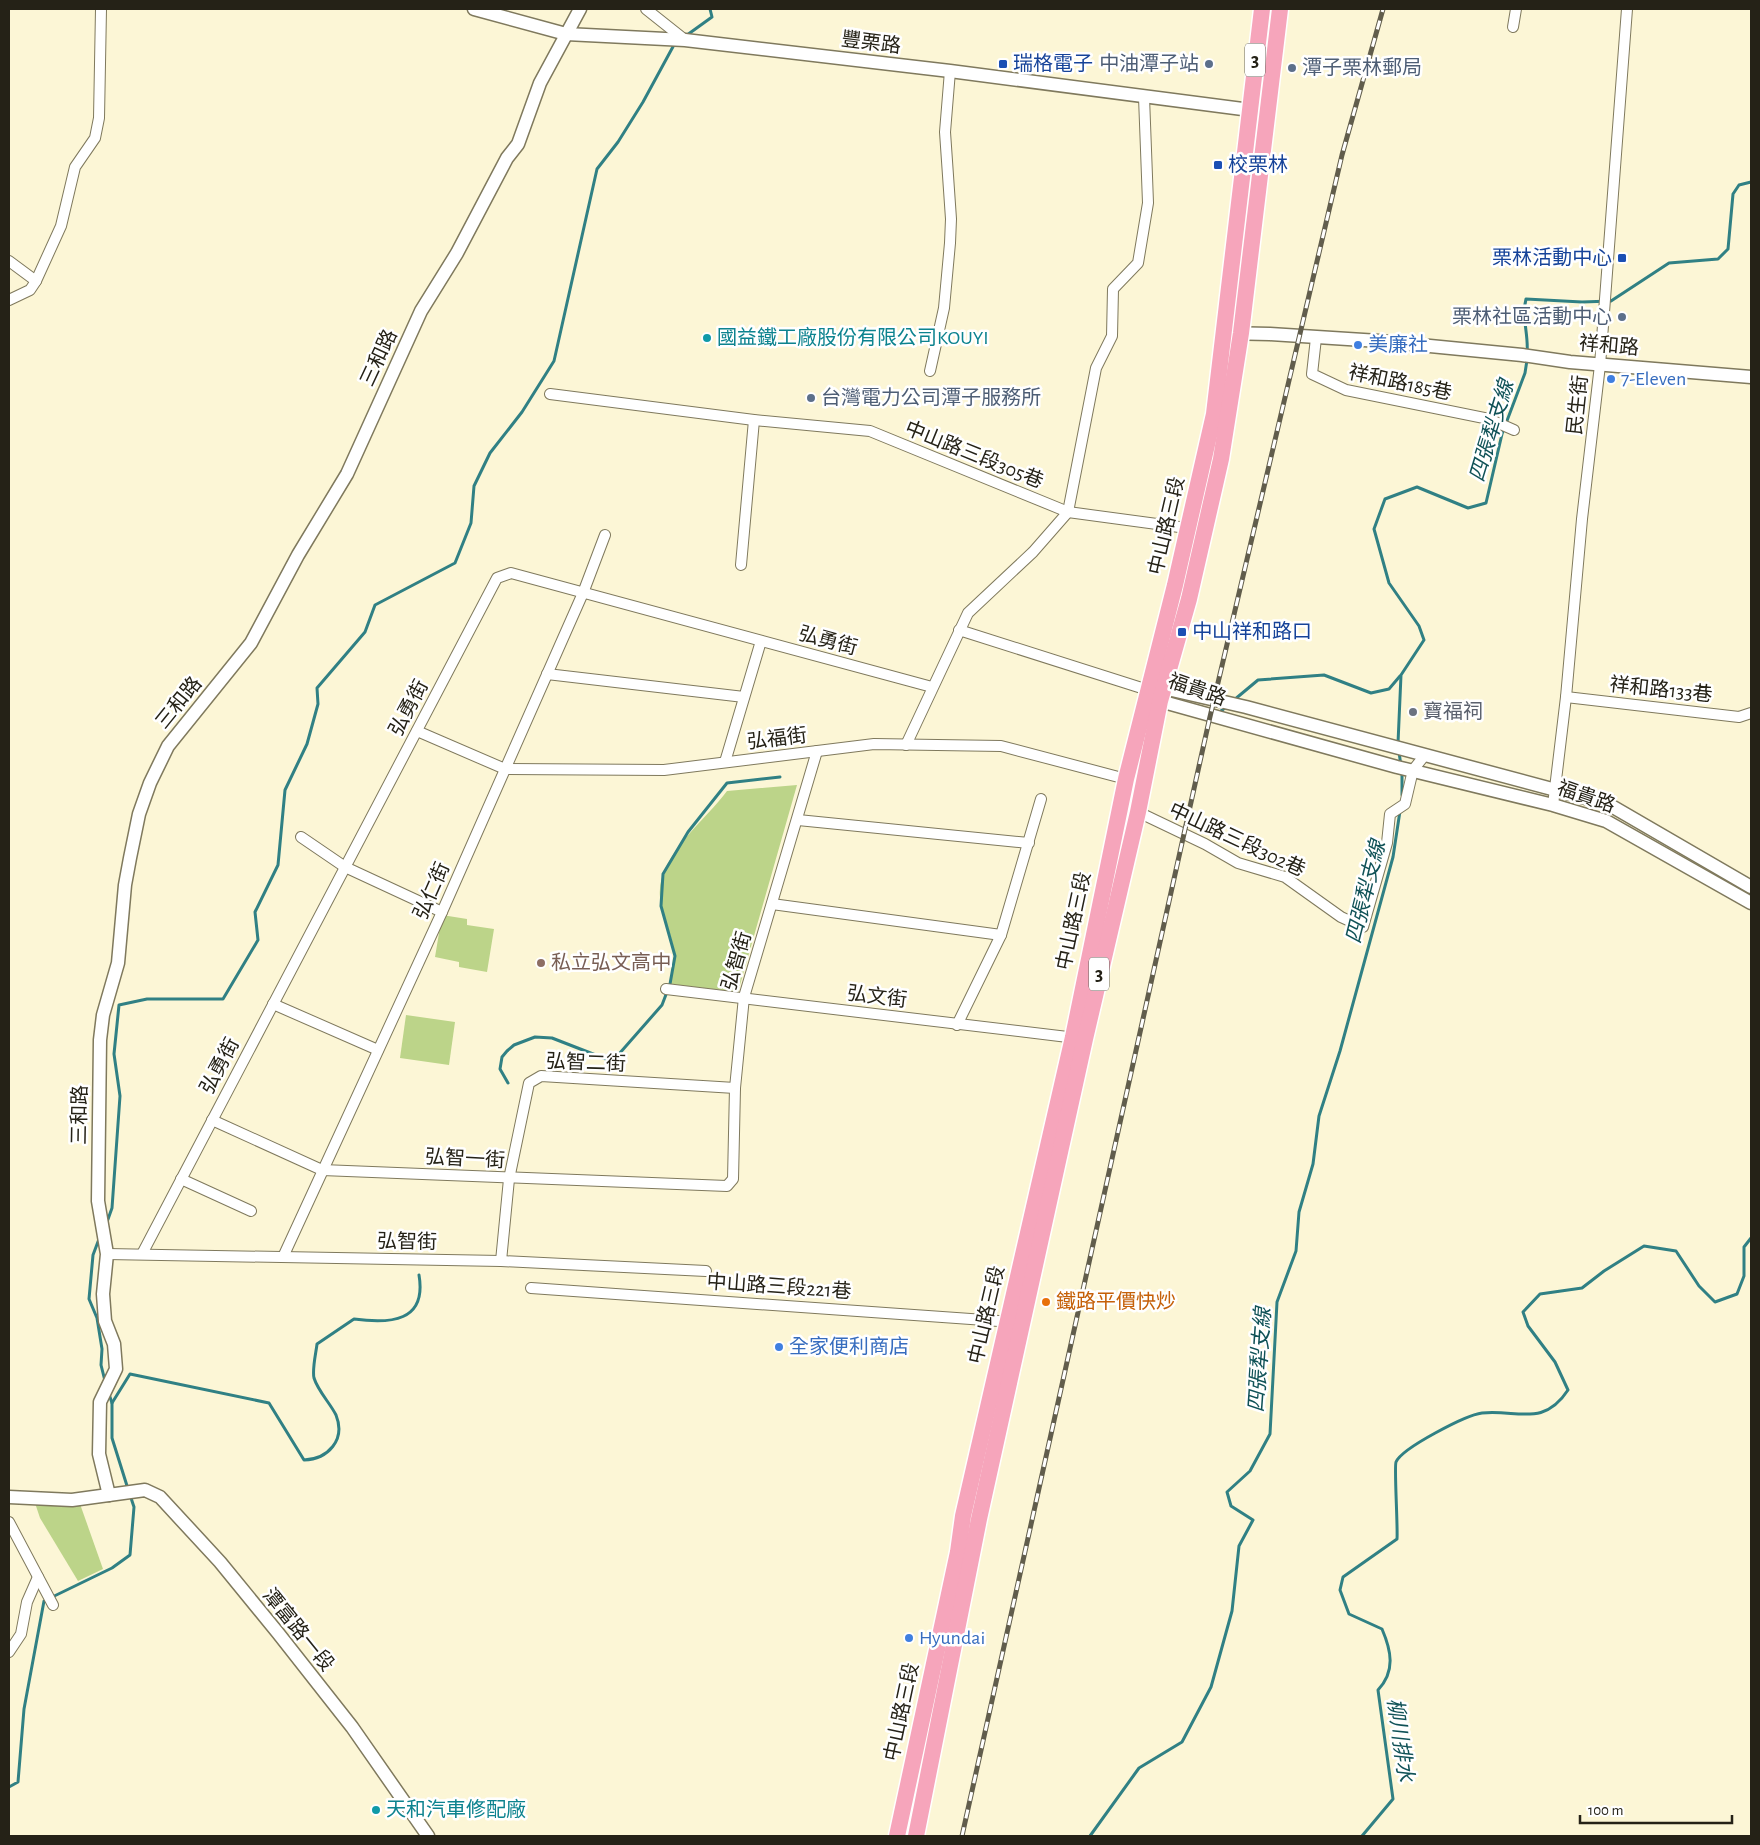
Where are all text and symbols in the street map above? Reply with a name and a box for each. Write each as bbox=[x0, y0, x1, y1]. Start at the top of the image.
street label: 豐栗路 bbox=[840, 28, 902, 57]
road number: 3 bbox=[1245, 44, 1265, 76]
place label: 瑞格電子 bbox=[1013, 53, 1093, 74]
place label: 中油潭子站 bbox=[1099, 53, 1199, 74]
place label: 潭子栗林郵局 bbox=[1302, 57, 1422, 78]
marker: 瑞格電子 bbox=[997, 58, 1009, 70]
marker: 中油潭子站 bbox=[1203, 58, 1215, 70]
marker: 潭子栗林郵局 bbox=[1286, 62, 1298, 74]
place label: 校栗林 bbox=[1228, 154, 1288, 175]
marker: 校栗林 bbox=[1212, 159, 1224, 171]
place label: 栗林活動中心 bbox=[1492, 247, 1612, 268]
marker: 栗林活動中心 bbox=[1616, 252, 1628, 264]
place label: 栗林社區活動中心 bbox=[1452, 306, 1612, 327]
marker: 栗林社區活動中心 bbox=[1616, 311, 1628, 323]
street label: 三和路 bbox=[356, 326, 401, 389]
place label: 國益鐵工廠股份有限公司KOUYI bbox=[717, 326, 989, 348]
marker: 國益鐵工廠股份有限公司KOUYI bbox=[701, 332, 713, 344]
street label: 祥和路 bbox=[1578, 332, 1640, 359]
place label: 美廉社 bbox=[1368, 334, 1428, 355]
marker: 美廉社 bbox=[1352, 339, 1364, 351]
street label: 祥和路185巷 bbox=[1347, 361, 1454, 404]
place label: 7-Eleven bbox=[1621, 369, 1686, 389]
marker: 7-Eleven bbox=[1605, 373, 1617, 385]
street label: 民生街 bbox=[1564, 374, 1591, 436]
water label: 四張犁支線 bbox=[1466, 376, 1518, 484]
place label: 台灣電力公司潭子服務所 bbox=[821, 386, 1041, 408]
marker: 台灣電力公司潭子服務所 bbox=[805, 392, 817, 404]
street label: 中山路三段305巷 bbox=[902, 417, 1046, 492]
street label: 中山路三段 bbox=[1145, 475, 1188, 577]
place label: 中山祥和路口 bbox=[1192, 621, 1312, 642]
street label: 弘勇街 bbox=[796, 623, 860, 658]
marker: 中山祥和路口 bbox=[1176, 626, 1188, 638]
street label: 福貴路 bbox=[1165, 669, 1229, 709]
street label: 三和路 bbox=[152, 673, 206, 733]
street label: 祥和路133巷 bbox=[1609, 674, 1714, 705]
street label: 弘勇街 bbox=[385, 676, 432, 739]
place label: 寶福祠 bbox=[1423, 701, 1483, 722]
marker: 寶福祠 bbox=[1407, 706, 1419, 718]
street label: 弘福街 bbox=[746, 724, 808, 753]
street label: 福貴路 bbox=[1554, 776, 1618, 816]
street label: 中山路三段302巷 bbox=[1166, 799, 1309, 880]
water label: 四張犁支線 bbox=[1342, 836, 1389, 945]
street label: 弘仁街 bbox=[410, 859, 453, 922]
street label: 中山路三段 bbox=[1053, 870, 1094, 972]
street label: 弘智街 bbox=[718, 929, 755, 993]
place label: 私立弘文高中 bbox=[551, 951, 671, 973]
marker: 私立弘文高中 bbox=[535, 957, 547, 969]
road number: 3 bbox=[1089, 958, 1109, 991]
street label: 弘文街 bbox=[846, 982, 908, 1011]
street label: 弘勇街 bbox=[196, 1034, 243, 1097]
street label: 弘智二街 bbox=[546, 1051, 626, 1074]
street label: 三和路 bbox=[68, 1085, 91, 1145]
street label: 弘智一街 bbox=[425, 1146, 506, 1171]
street label: 弘智街 bbox=[377, 1230, 437, 1253]
street label: 中山路三段 bbox=[965, 1264, 1008, 1366]
street label: 中山路三段221巷 bbox=[706, 1271, 852, 1302]
place label: 鐵路平價快炒 bbox=[1056, 1291, 1176, 1312]
marker: 鐵路平價快炒 bbox=[1040, 1296, 1052, 1308]
water label: 四張犁支線 bbox=[1245, 1305, 1274, 1413]
place label: 全家便利商店 bbox=[789, 1336, 909, 1357]
marker: 全家便利商店 bbox=[773, 1341, 785, 1353]
street label: 潭富路一段 bbox=[259, 1584, 338, 1675]
place label: Hyundai bbox=[919, 1628, 985, 1648]
marker: Hyundai bbox=[903, 1632, 915, 1644]
street label: 中山路三段 bbox=[881, 1661, 922, 1763]
water label: 柳川排水 bbox=[1384, 1697, 1417, 1784]
scale bar bbox=[1580, 1792, 1732, 1824]
place label: 天和汽車修配廠 bbox=[386, 1798, 526, 1820]
text: 100 m bbox=[1588, 1803, 1623, 1818]
marker: 天和汽車修配廠 bbox=[370, 1804, 382, 1816]

